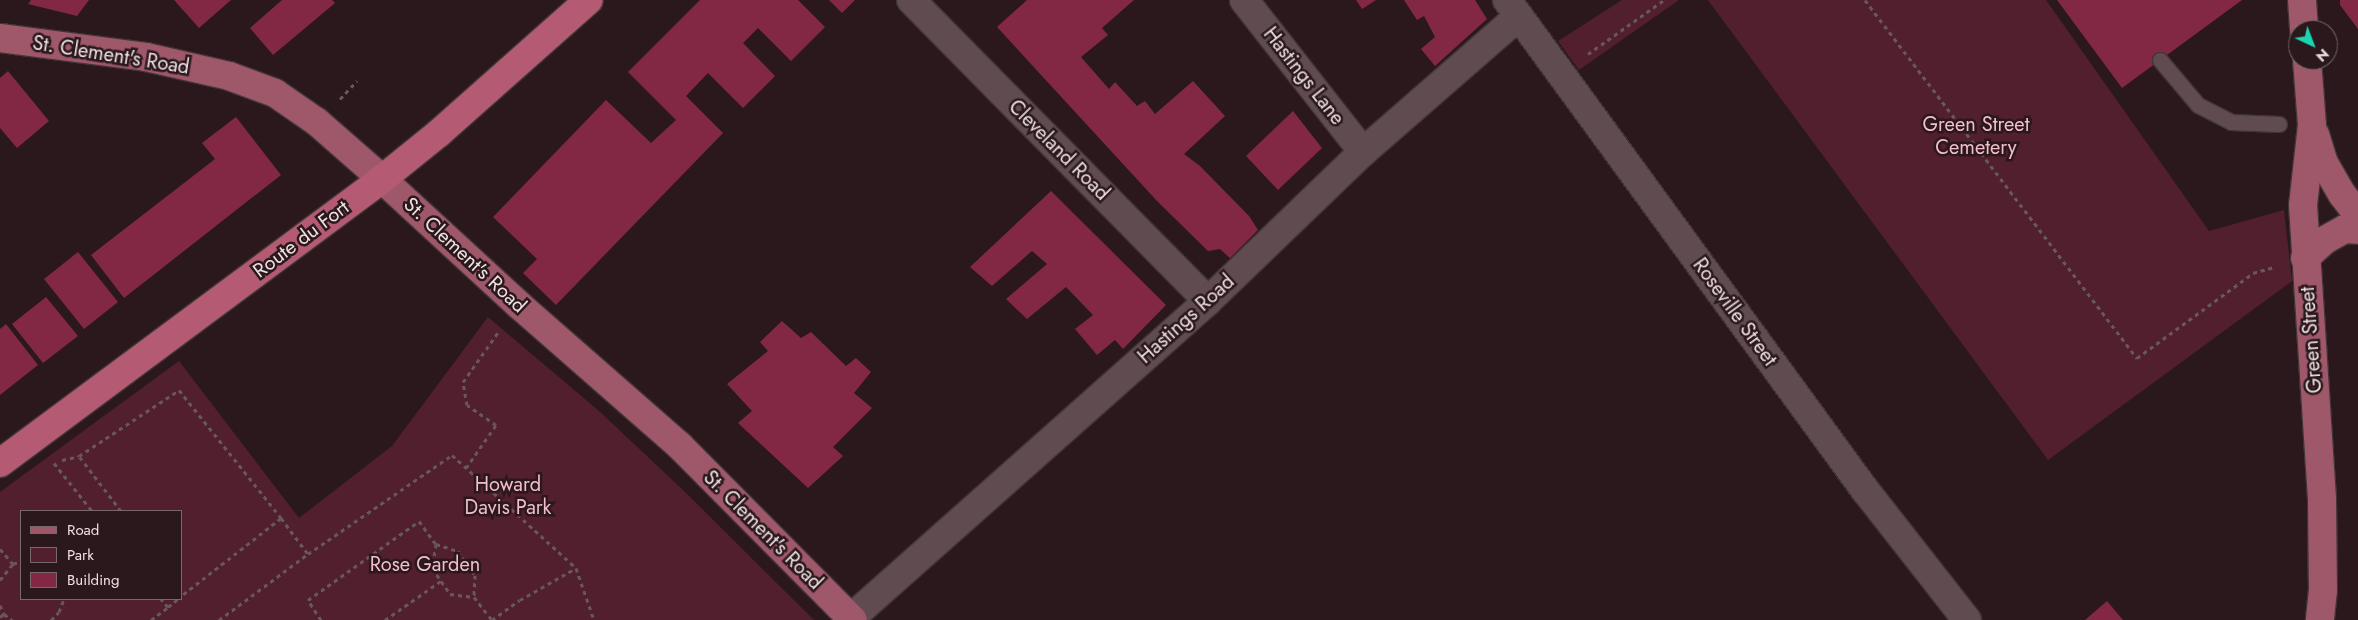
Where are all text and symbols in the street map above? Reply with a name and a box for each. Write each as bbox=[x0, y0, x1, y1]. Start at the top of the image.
north arrow bbox=[2288, 20, 2338, 70]
street label: Hastings Lane bbox=[1258, 22, 1350, 130]
street label: St. Clement's Road bbox=[31, 31, 191, 79]
text: N bbox=[2312, 44, 2333, 66]
street label: Cleveland Road bbox=[1004, 95, 1114, 205]
park label: Green Street Cemetery bbox=[1923, 112, 2029, 159]
street label: St. Clement's Road bbox=[399, 192, 531, 318]
street label: Route du Fort bbox=[248, 195, 354, 283]
street label: Roseville Street bbox=[1688, 253, 1782, 371]
street label: Hastings Road bbox=[1133, 270, 1239, 368]
street label: Green Street bbox=[2295, 286, 2327, 394]
street label: St. Clement's Road bbox=[698, 465, 828, 595]
park label: Howard Davis Park bbox=[465, 473, 551, 520]
legend bbox=[20, 510, 182, 600]
text: Road bbox=[67, 519, 99, 541]
text: Park bbox=[67, 544, 94, 566]
park label: Rose Garden bbox=[370, 552, 480, 576]
text: Building bbox=[67, 569, 119, 591]

